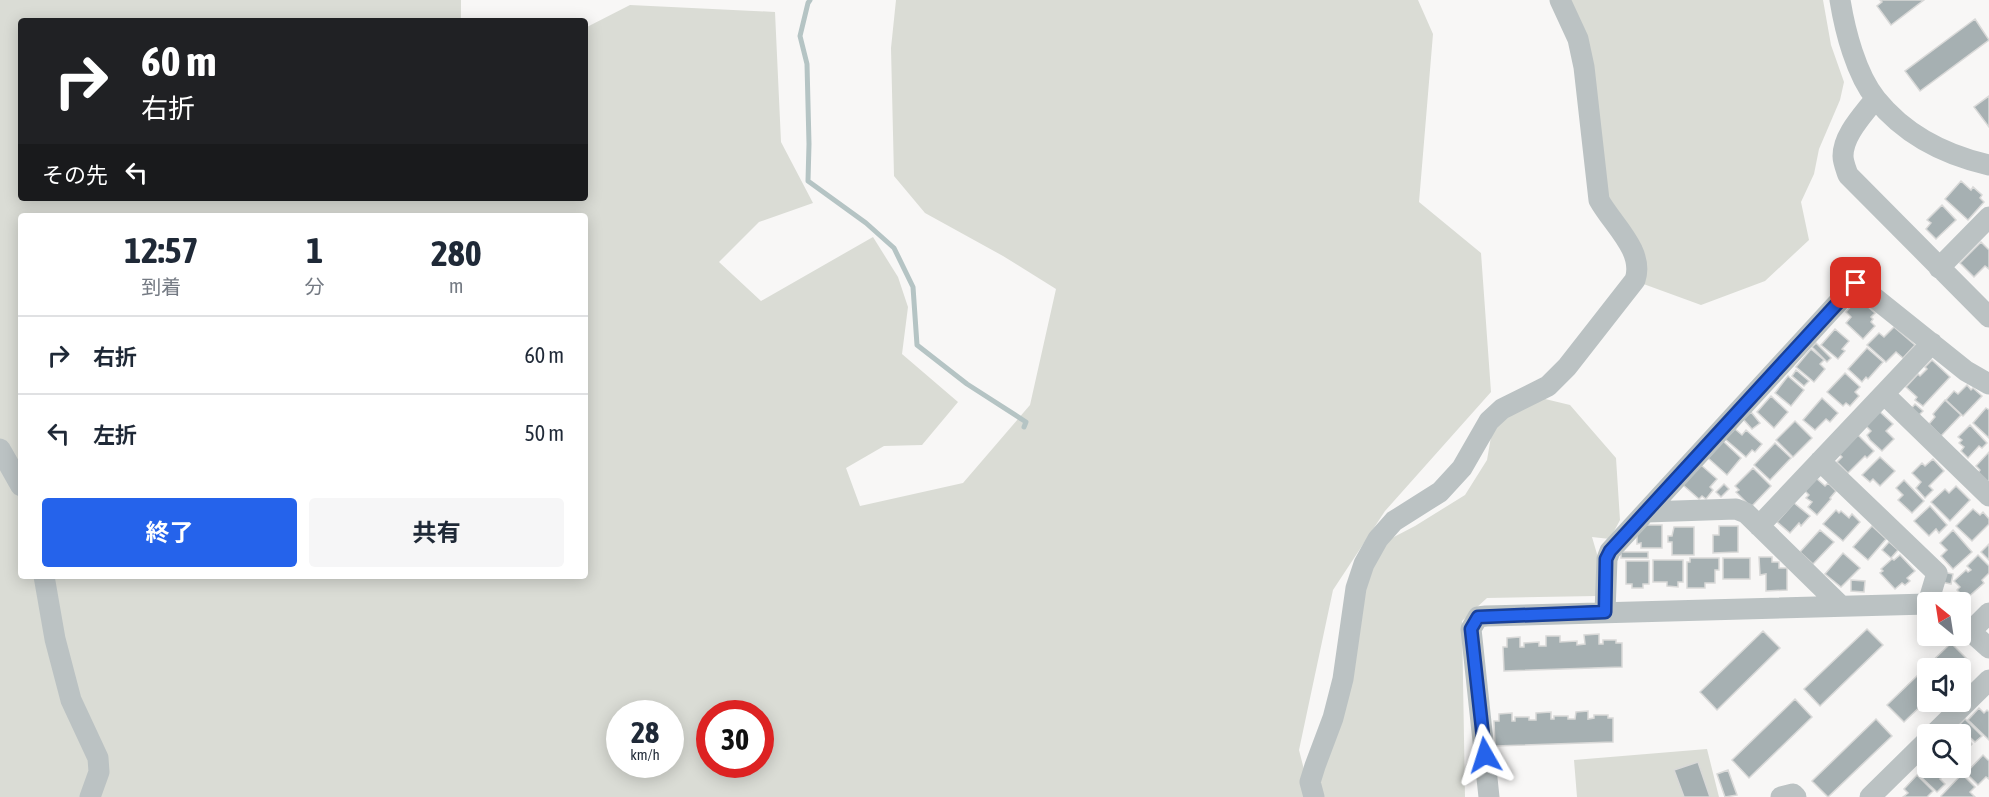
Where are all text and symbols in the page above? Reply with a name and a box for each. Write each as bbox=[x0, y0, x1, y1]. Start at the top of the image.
text: 60 m bbox=[141, 37, 216, 85]
icon: right bbox=[42, 42, 120, 120]
text: 右折 bbox=[141, 93, 195, 124]
icon: left bbox=[120, 156, 153, 189]
text: その先 bbox=[42, 162, 108, 188]
text: 12:57 bbox=[124, 229, 198, 271]
text: 1 bbox=[306, 229, 323, 271]
text: 280 bbox=[431, 232, 482, 274]
pin bbox=[1830, 257, 1881, 308]
icon: arrive bbox=[1839, 266, 1872, 299]
text: m bbox=[449, 274, 464, 297]
text: 到着 bbox=[141, 275, 181, 298]
text: 分 bbox=[305, 275, 325, 298]
icon: right bbox=[42, 339, 75, 372]
text: 60 m bbox=[524, 342, 564, 368]
text: 右折 bbox=[93, 344, 137, 370]
icon: left bbox=[42, 417, 75, 450]
text: 50 m bbox=[524, 420, 564, 446]
text: 左折 bbox=[93, 422, 137, 448]
button: 終了 bbox=[42, 498, 297, 567]
button: 共有 bbox=[309, 498, 564, 567]
north arrow bbox=[1917, 592, 1971, 646]
map controls bbox=[1917, 592, 1971, 778]
button: sound bbox=[1917, 658, 1971, 712]
speed limit sign: 30 bbox=[696, 700, 774, 778]
text: 28 bbox=[631, 715, 659, 749]
position arrow bbox=[1453, 723, 1517, 787]
button: search bbox=[1917, 724, 1971, 778]
text: km/h bbox=[630, 746, 660, 763]

